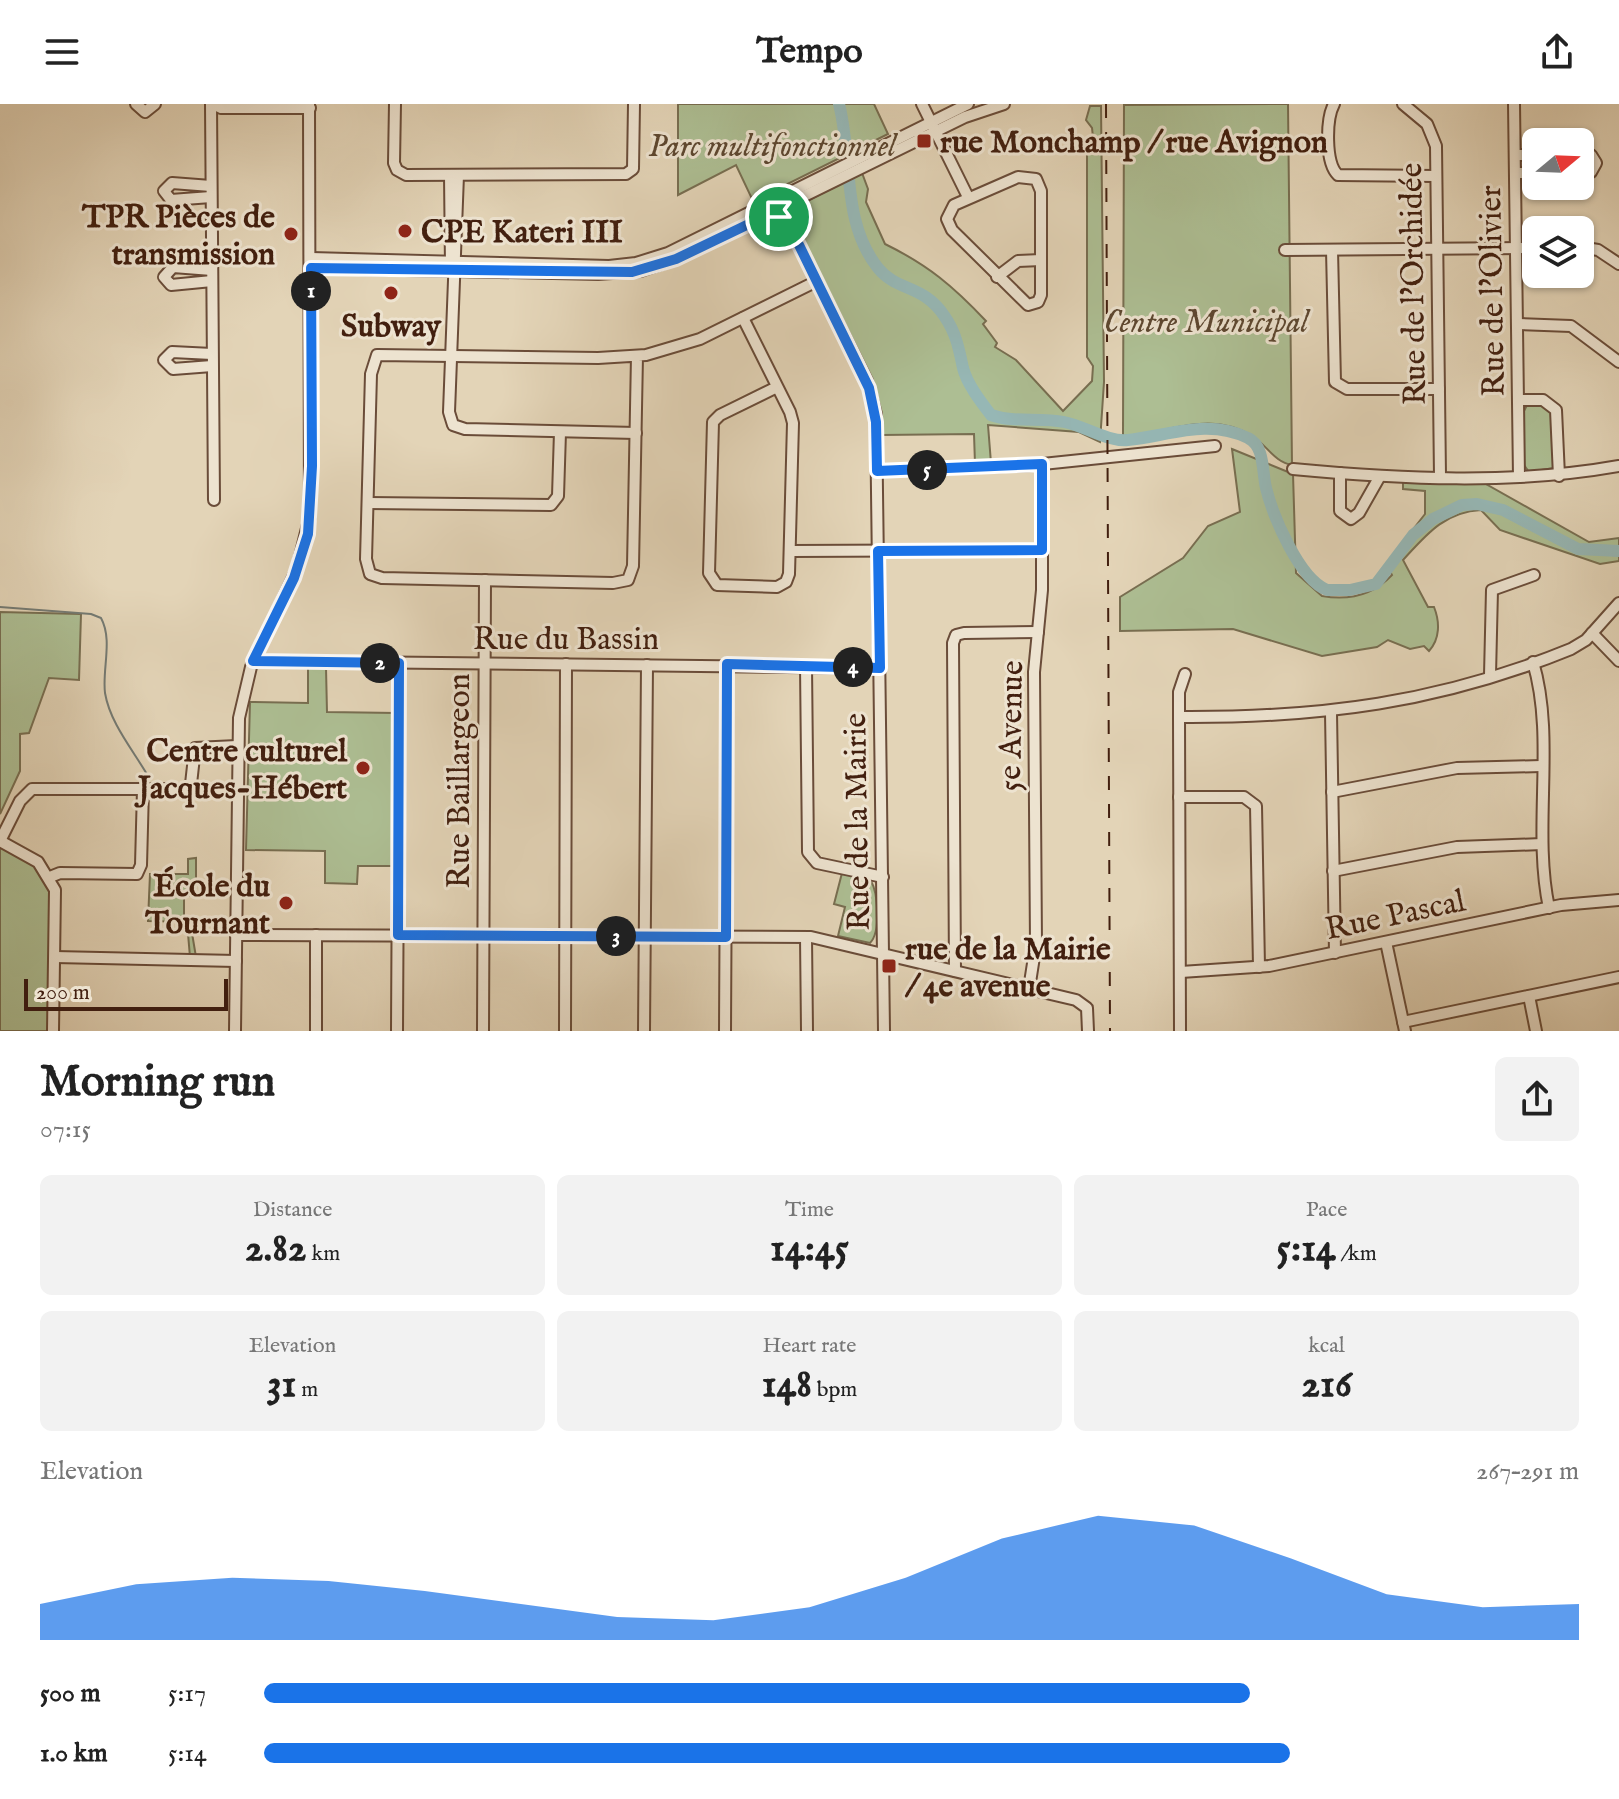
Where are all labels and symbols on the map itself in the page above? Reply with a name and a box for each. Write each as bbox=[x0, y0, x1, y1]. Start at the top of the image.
place label: rue Monchamp / rue Avignon bbox=[940, 123, 1328, 164]
park label: Parc multifonctionnel bbox=[648, 127, 898, 168]
north arrow bbox=[1522, 128, 1594, 200]
marker: rue Monchamp / rue Avignon bbox=[915, 132, 933, 150]
street label: Rue de l'Orchidée bbox=[1392, 162, 1437, 406]
pin bbox=[745, 183, 813, 251]
street label: Rue de l'Olivier bbox=[1471, 185, 1516, 397]
place label: TPR Pièces de transmission bbox=[81, 198, 275, 276]
place label: CPE Kateri III bbox=[421, 213, 623, 254]
marker: CPE Kateri III bbox=[396, 222, 414, 240]
marker: TPR Pièces de transmission bbox=[282, 225, 300, 243]
pin: 1 bbox=[291, 271, 331, 311]
marker: Subway bbox=[382, 284, 400, 302]
park label: Centre Municipal bbox=[1104, 303, 1311, 344]
place label: Subway bbox=[341, 307, 442, 348]
pin: 5 bbox=[907, 450, 947, 490]
street label: Rue du Bassin bbox=[473, 620, 659, 661]
pin: 2 bbox=[360, 643, 400, 683]
pin: 4 bbox=[833, 647, 873, 687]
street label: 5e Avenue bbox=[991, 660, 1034, 792]
street label: Rue Baillargeon bbox=[440, 673, 481, 889]
street label: Rue de la Mairie bbox=[836, 713, 881, 931]
place label: Centre culturel Jacques-Hébert bbox=[134, 732, 348, 810]
marker: Centre culturel Jacques-Hébert bbox=[354, 759, 372, 777]
place label: École du Tournant bbox=[144, 865, 270, 945]
street label: Rue Pascal bbox=[1322, 882, 1470, 951]
marker: École du Tournant bbox=[277, 894, 295, 912]
pin: 3 bbox=[596, 916, 636, 956]
place label: rue de la Mairie / 4e avenue bbox=[904, 930, 1111, 1008]
marker: rue de la Mairie / 4e avenue bbox=[880, 957, 898, 975]
scale bar bbox=[24, 975, 228, 1011]

